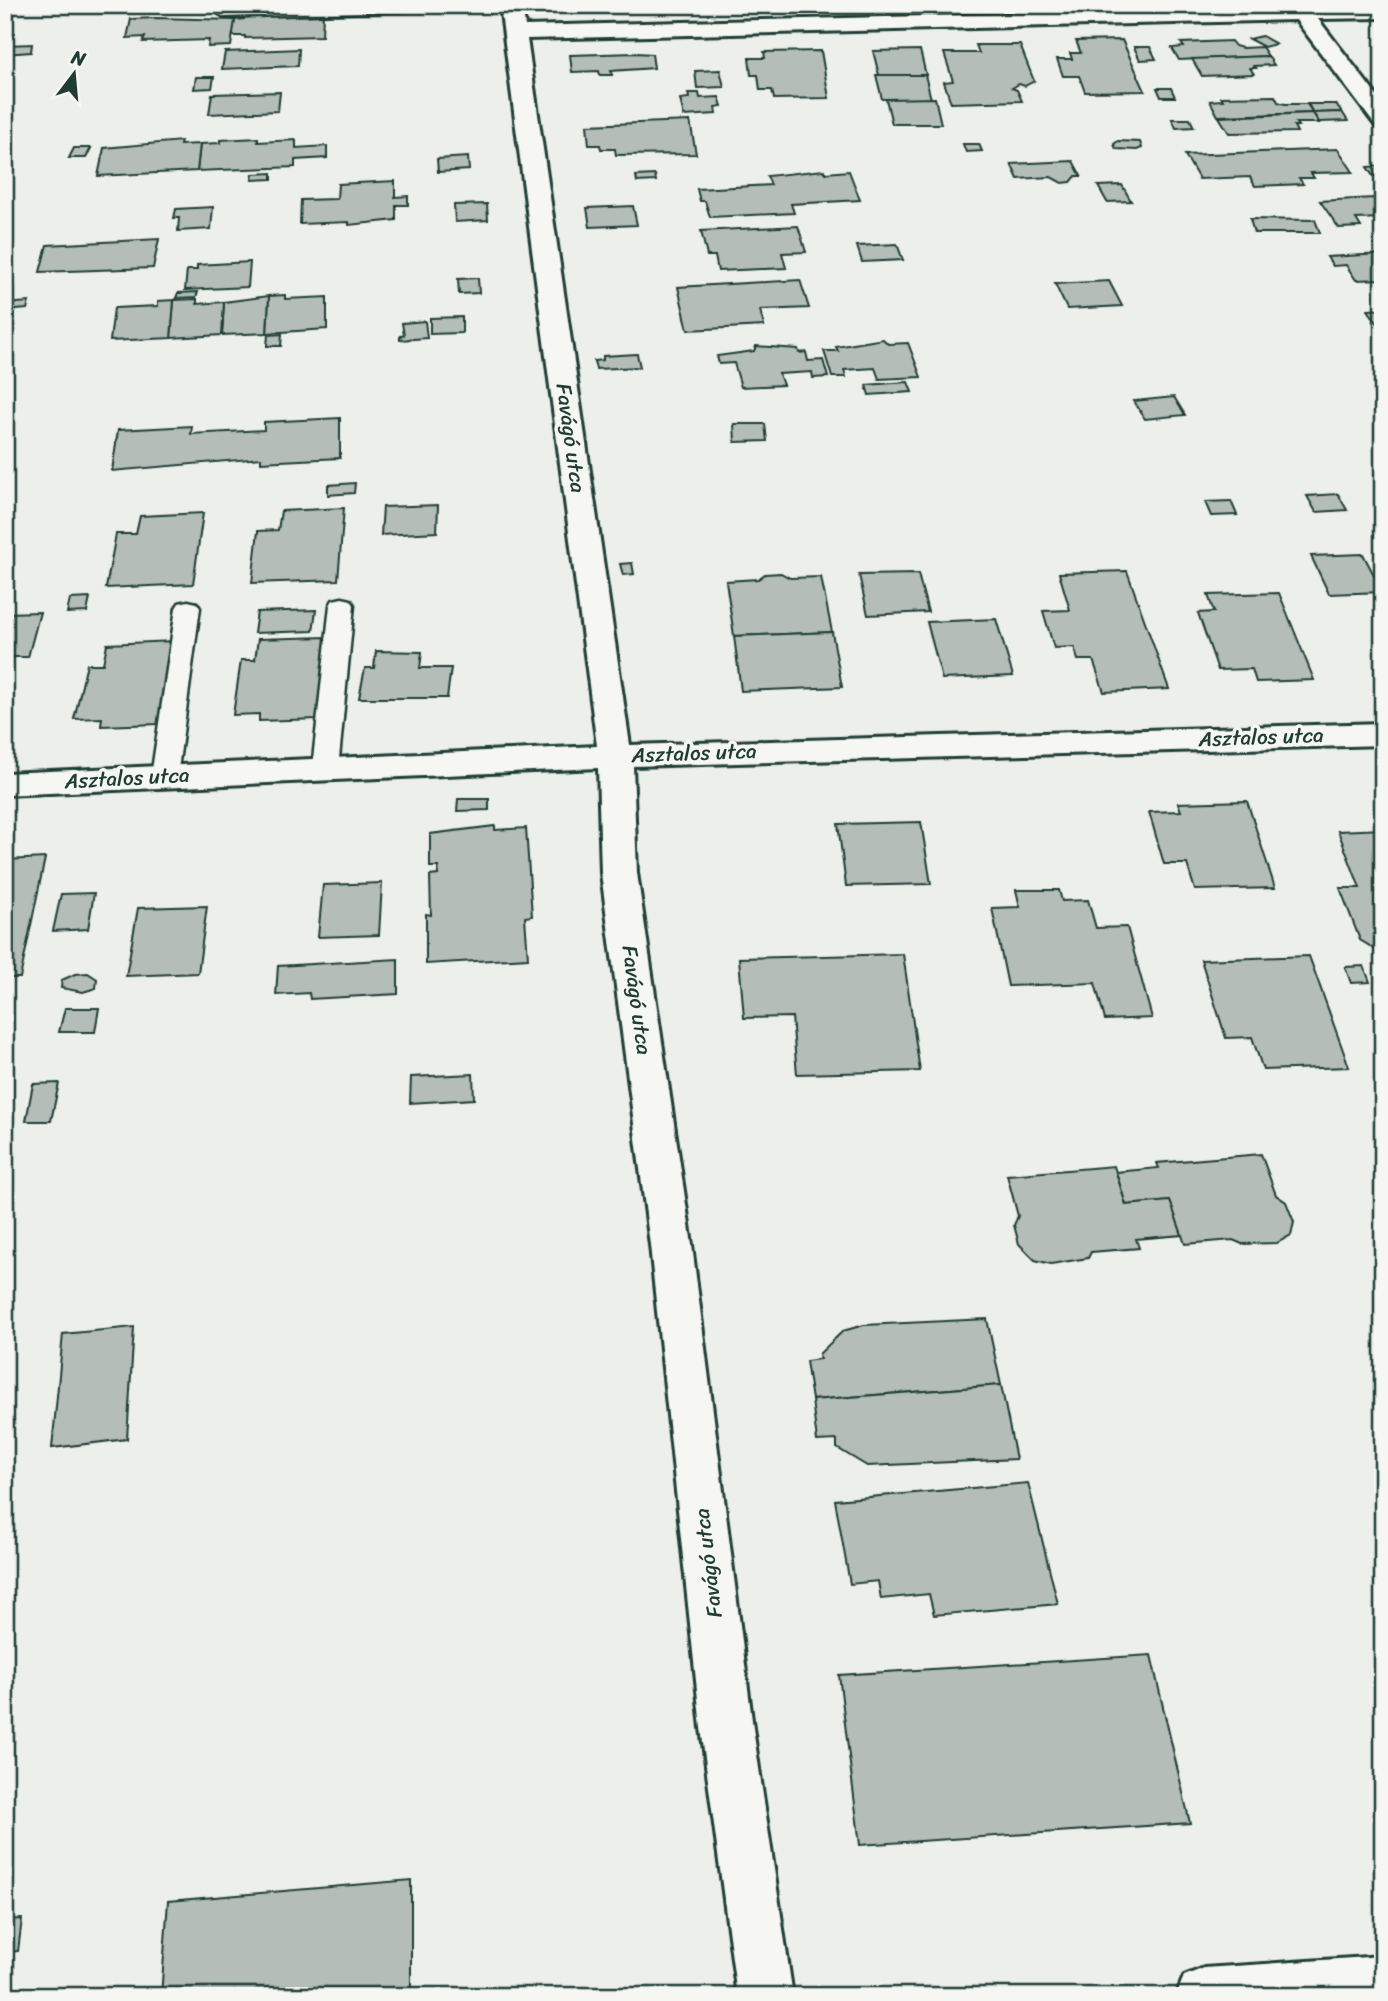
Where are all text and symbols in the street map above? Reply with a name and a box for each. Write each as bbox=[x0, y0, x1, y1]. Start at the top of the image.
north arrow bbox=[38, 38, 108, 108]
text: N bbox=[67, 40, 90, 76]
street label: Favágó utca bbox=[545, 381, 598, 495]
street label: Asztalos utca bbox=[1197, 716, 1325, 758]
street label: Asztalos utca bbox=[630, 732, 758, 774]
street label: Asztalos utca bbox=[63, 756, 191, 800]
street label: Favágó utca bbox=[611, 943, 664, 1057]
street label: Favágó utca bbox=[682, 1506, 734, 1620]

